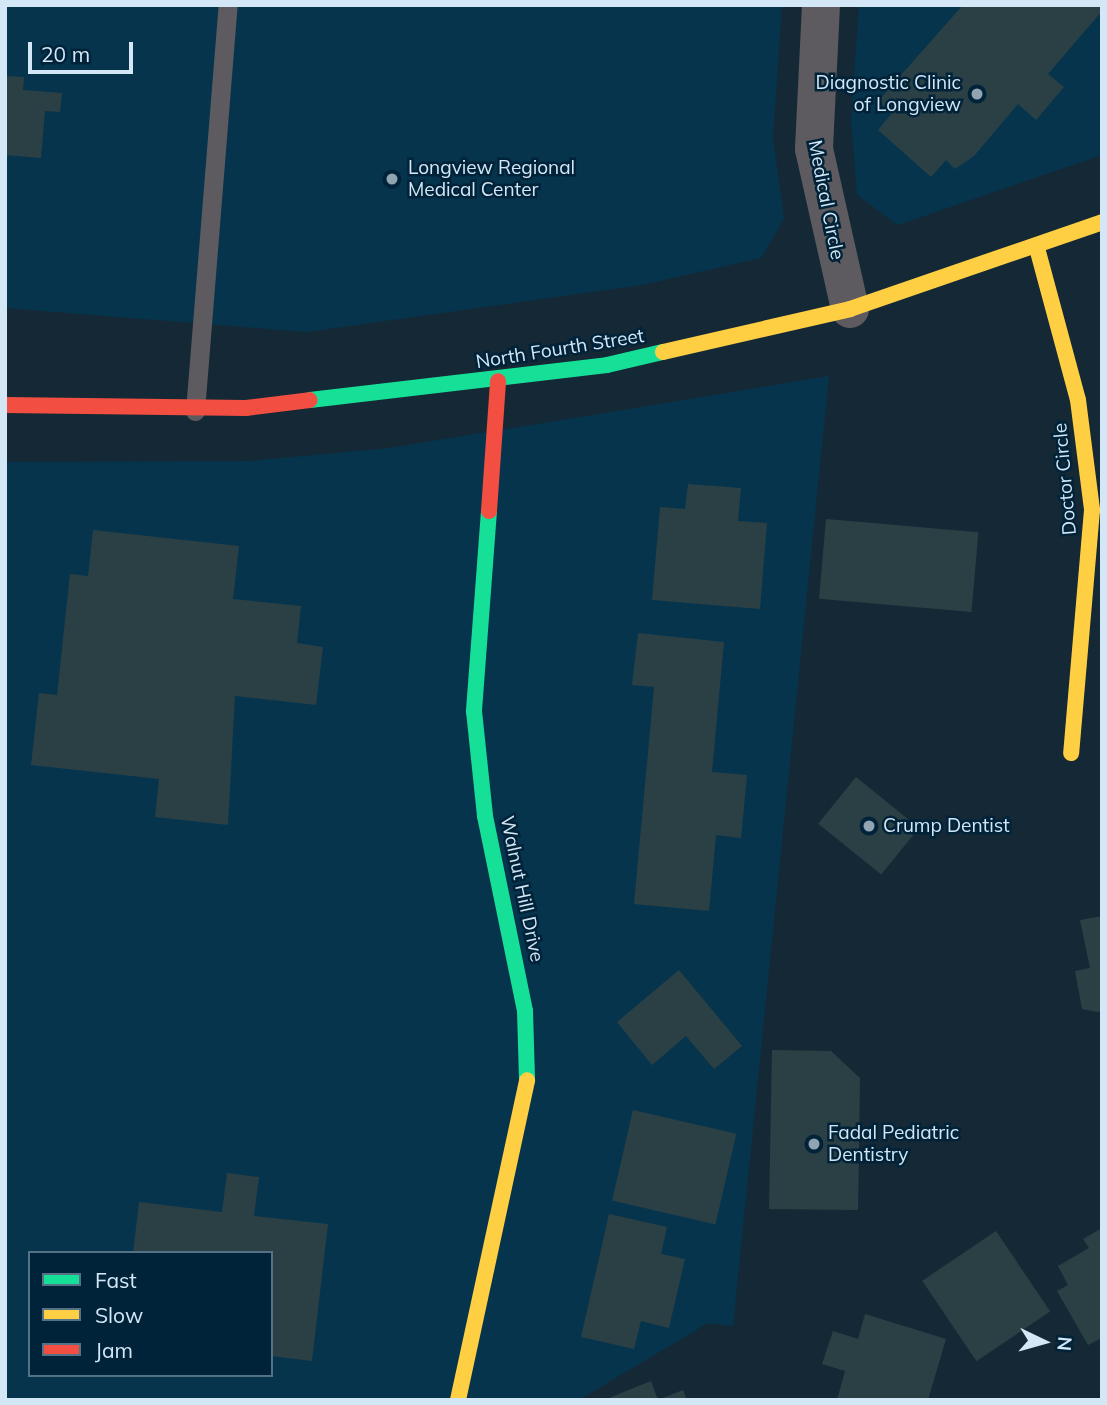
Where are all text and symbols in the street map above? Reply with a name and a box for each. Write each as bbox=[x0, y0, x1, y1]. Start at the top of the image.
scale bar bbox=[32, 28, 136, 72]
text: 20 m bbox=[41, 41, 90, 67]
place label: Diagnostic Clinic of Longview bbox=[815, 72, 961, 116]
marker: Diagnostic Clinic of Longview bbox=[967, 84, 987, 104]
street label: Medical Circle bbox=[803, 138, 849, 262]
place label: Longview Regional Medical Center bbox=[408, 157, 575, 201]
marker: Longview Regional Medical Center bbox=[382, 169, 402, 189]
street label: North Fourth Street bbox=[474, 324, 646, 374]
street label: Doctor Circle bbox=[1049, 422, 1081, 536]
street label: Walnut Hill Drive bbox=[495, 814, 549, 964]
place label: Crump Dentist bbox=[883, 815, 1010, 837]
marker: Crump Dentist bbox=[861, 818, 877, 834]
place label: Fadal Pediatric Dentistry bbox=[828, 1122, 959, 1166]
marker: Fadal Pediatric Dentistry bbox=[806, 1136, 822, 1152]
legend bbox=[28, 1251, 273, 1377]
text: Fast bbox=[95, 1267, 137, 1293]
text: Slow bbox=[95, 1302, 143, 1328]
north arrow bbox=[1009, 1307, 1079, 1377]
text: N bbox=[1052, 1336, 1078, 1352]
text: Jam bbox=[95, 1337, 133, 1363]

